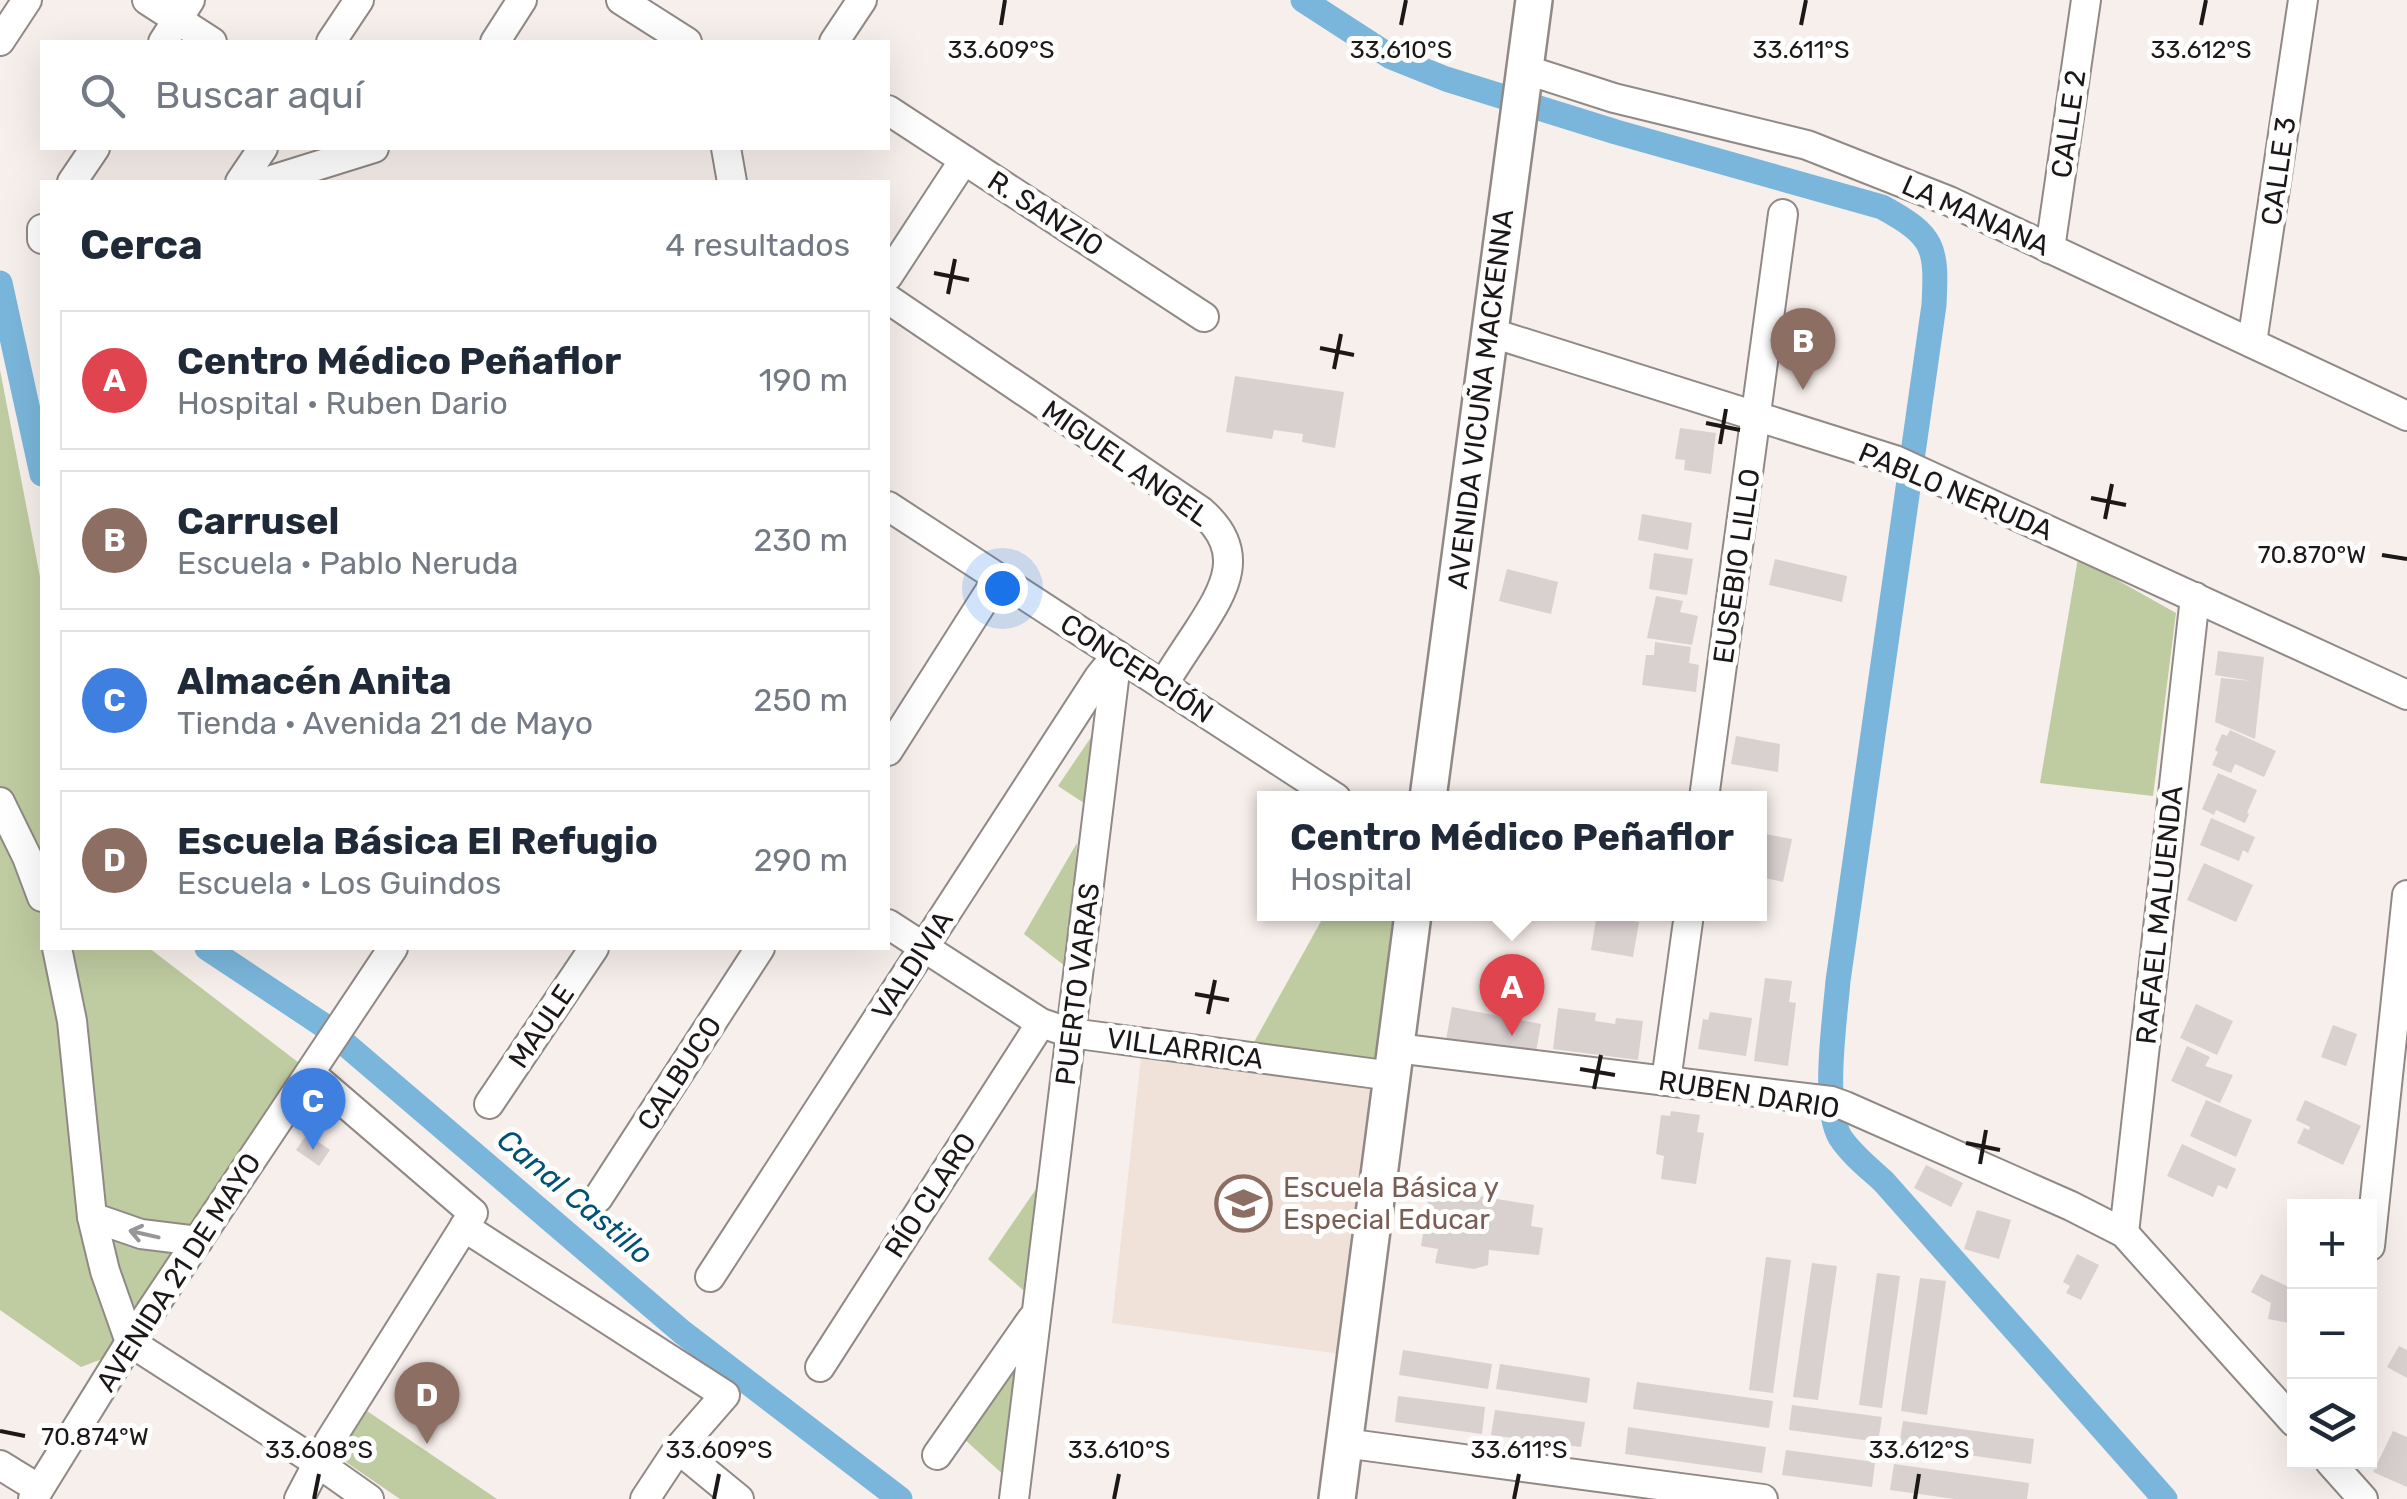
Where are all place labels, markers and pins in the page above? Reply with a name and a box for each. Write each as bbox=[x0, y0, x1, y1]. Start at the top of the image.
pin: B bbox=[1770, 308, 1836, 390]
pin: A bbox=[1480, 954, 1544, 1036]
pin: C bbox=[280, 1068, 346, 1150]
place label: Escuela Básica y Especial Educar bbox=[1283, 1171, 1499, 1236]
school or university icon: Escuela Básica y Especial Educar bbox=[1214, 1173, 1274, 1233]
pin: D bbox=[394, 1362, 460, 1444]

